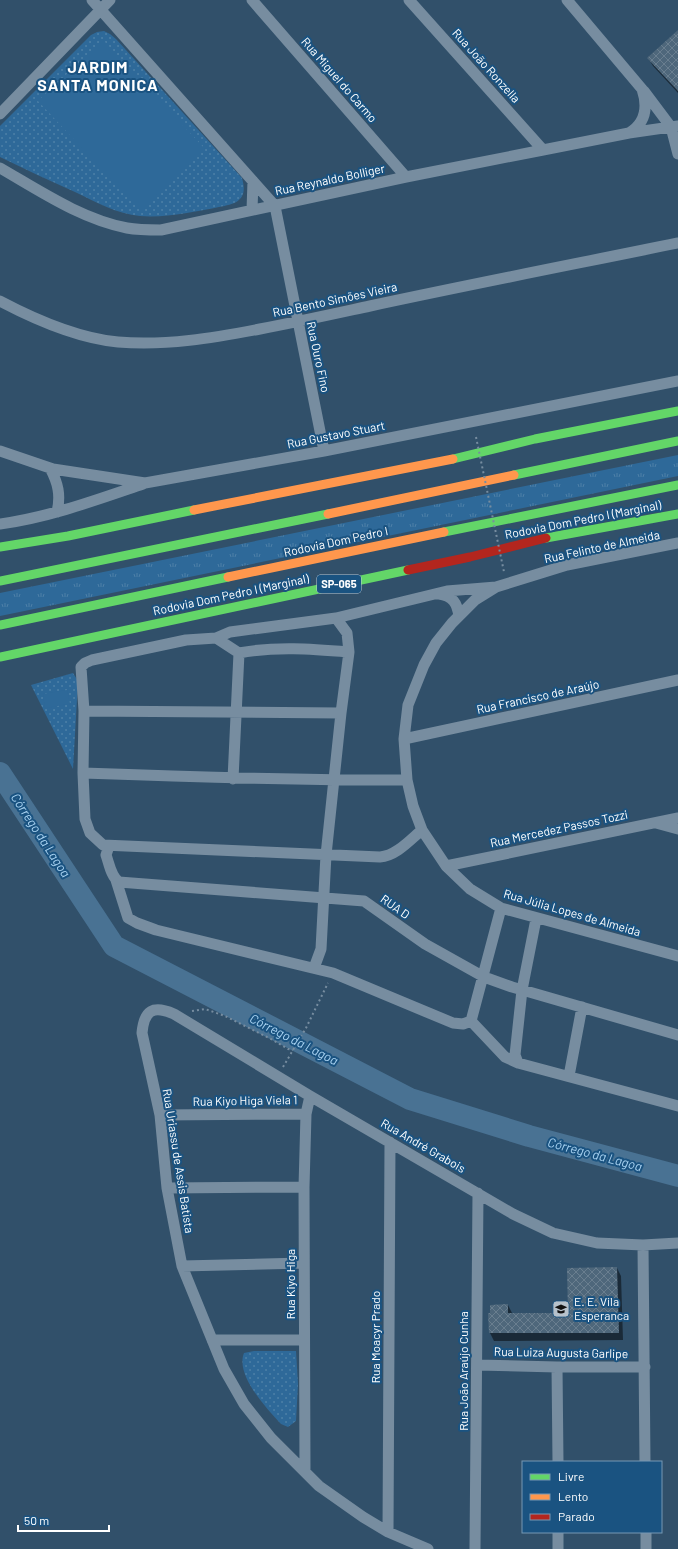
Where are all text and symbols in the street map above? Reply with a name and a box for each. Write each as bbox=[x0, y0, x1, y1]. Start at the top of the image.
street label: Rua João Ronzella bbox=[450, 26, 524, 105]
street label: Rua Miguel do Carmo bbox=[299, 34, 380, 125]
district label: JARDIM SANTA MONICA bbox=[37, 57, 159, 94]
street label: Rua Reynaldo Bolliger bbox=[274, 160, 387, 198]
street label: Rua Bento Simões Vieira bbox=[271, 279, 398, 319]
street label: Rua Ouro Fino bbox=[305, 320, 333, 394]
street label: Rua Gustavo Stuart bbox=[286, 418, 386, 450]
street label: Rodovia Dom Pedro I (Marginal) bbox=[503, 497, 663, 541]
street label: Rodovia Dom Pedro I bbox=[282, 523, 389, 559]
street label: Rua Felinto de Almeida bbox=[543, 527, 661, 565]
street label: Rodovia Dom Pedro I (Marginal) bbox=[152, 570, 311, 617]
road number: SP-065 bbox=[317, 575, 361, 593]
street label: Rua Francisco de Araújo bbox=[475, 676, 600, 716]
water label: Córrego da Lagoa bbox=[8, 790, 74, 880]
street label: Rua Mercedez Passos Tozzi bbox=[489, 807, 629, 849]
street label: Rua Júlia Lopes de Almeida bbox=[502, 886, 642, 938]
street label: RUA D bbox=[378, 891, 413, 921]
water label: Córrego da Lagoa bbox=[247, 1010, 341, 1068]
street label: Rua Uriassu de Assis Batista bbox=[161, 1088, 197, 1234]
street label: Rua Kiyo Higa Viela 1 bbox=[192, 1092, 298, 1108]
street label: Rua André Grabois bbox=[379, 1115, 468, 1175]
water label: Córrego da Lagoa bbox=[546, 1134, 644, 1174]
street label: Rua Kiyo Higa bbox=[283, 1249, 297, 1319]
street label: Rua Moacyr Prado bbox=[368, 1291, 382, 1383]
place label: E. E. Vila Esperanca bbox=[574, 1294, 629, 1322]
school or university icon: E. E. Vila Esperanca bbox=[551, 1299, 571, 1319]
street label: Rua João Araújo Cunha bbox=[456, 1311, 470, 1431]
street label: Rua Luiza Augusta Garlipe bbox=[494, 1344, 628, 1360]
legend bbox=[522, 1461, 662, 1533]
text: Livre bbox=[558, 1469, 584, 1483]
text: Lento bbox=[558, 1489, 588, 1503]
scale bar bbox=[18, 1507, 109, 1533]
text: Parado bbox=[558, 1509, 595, 1523]
text: 50 m bbox=[24, 1513, 49, 1527]

